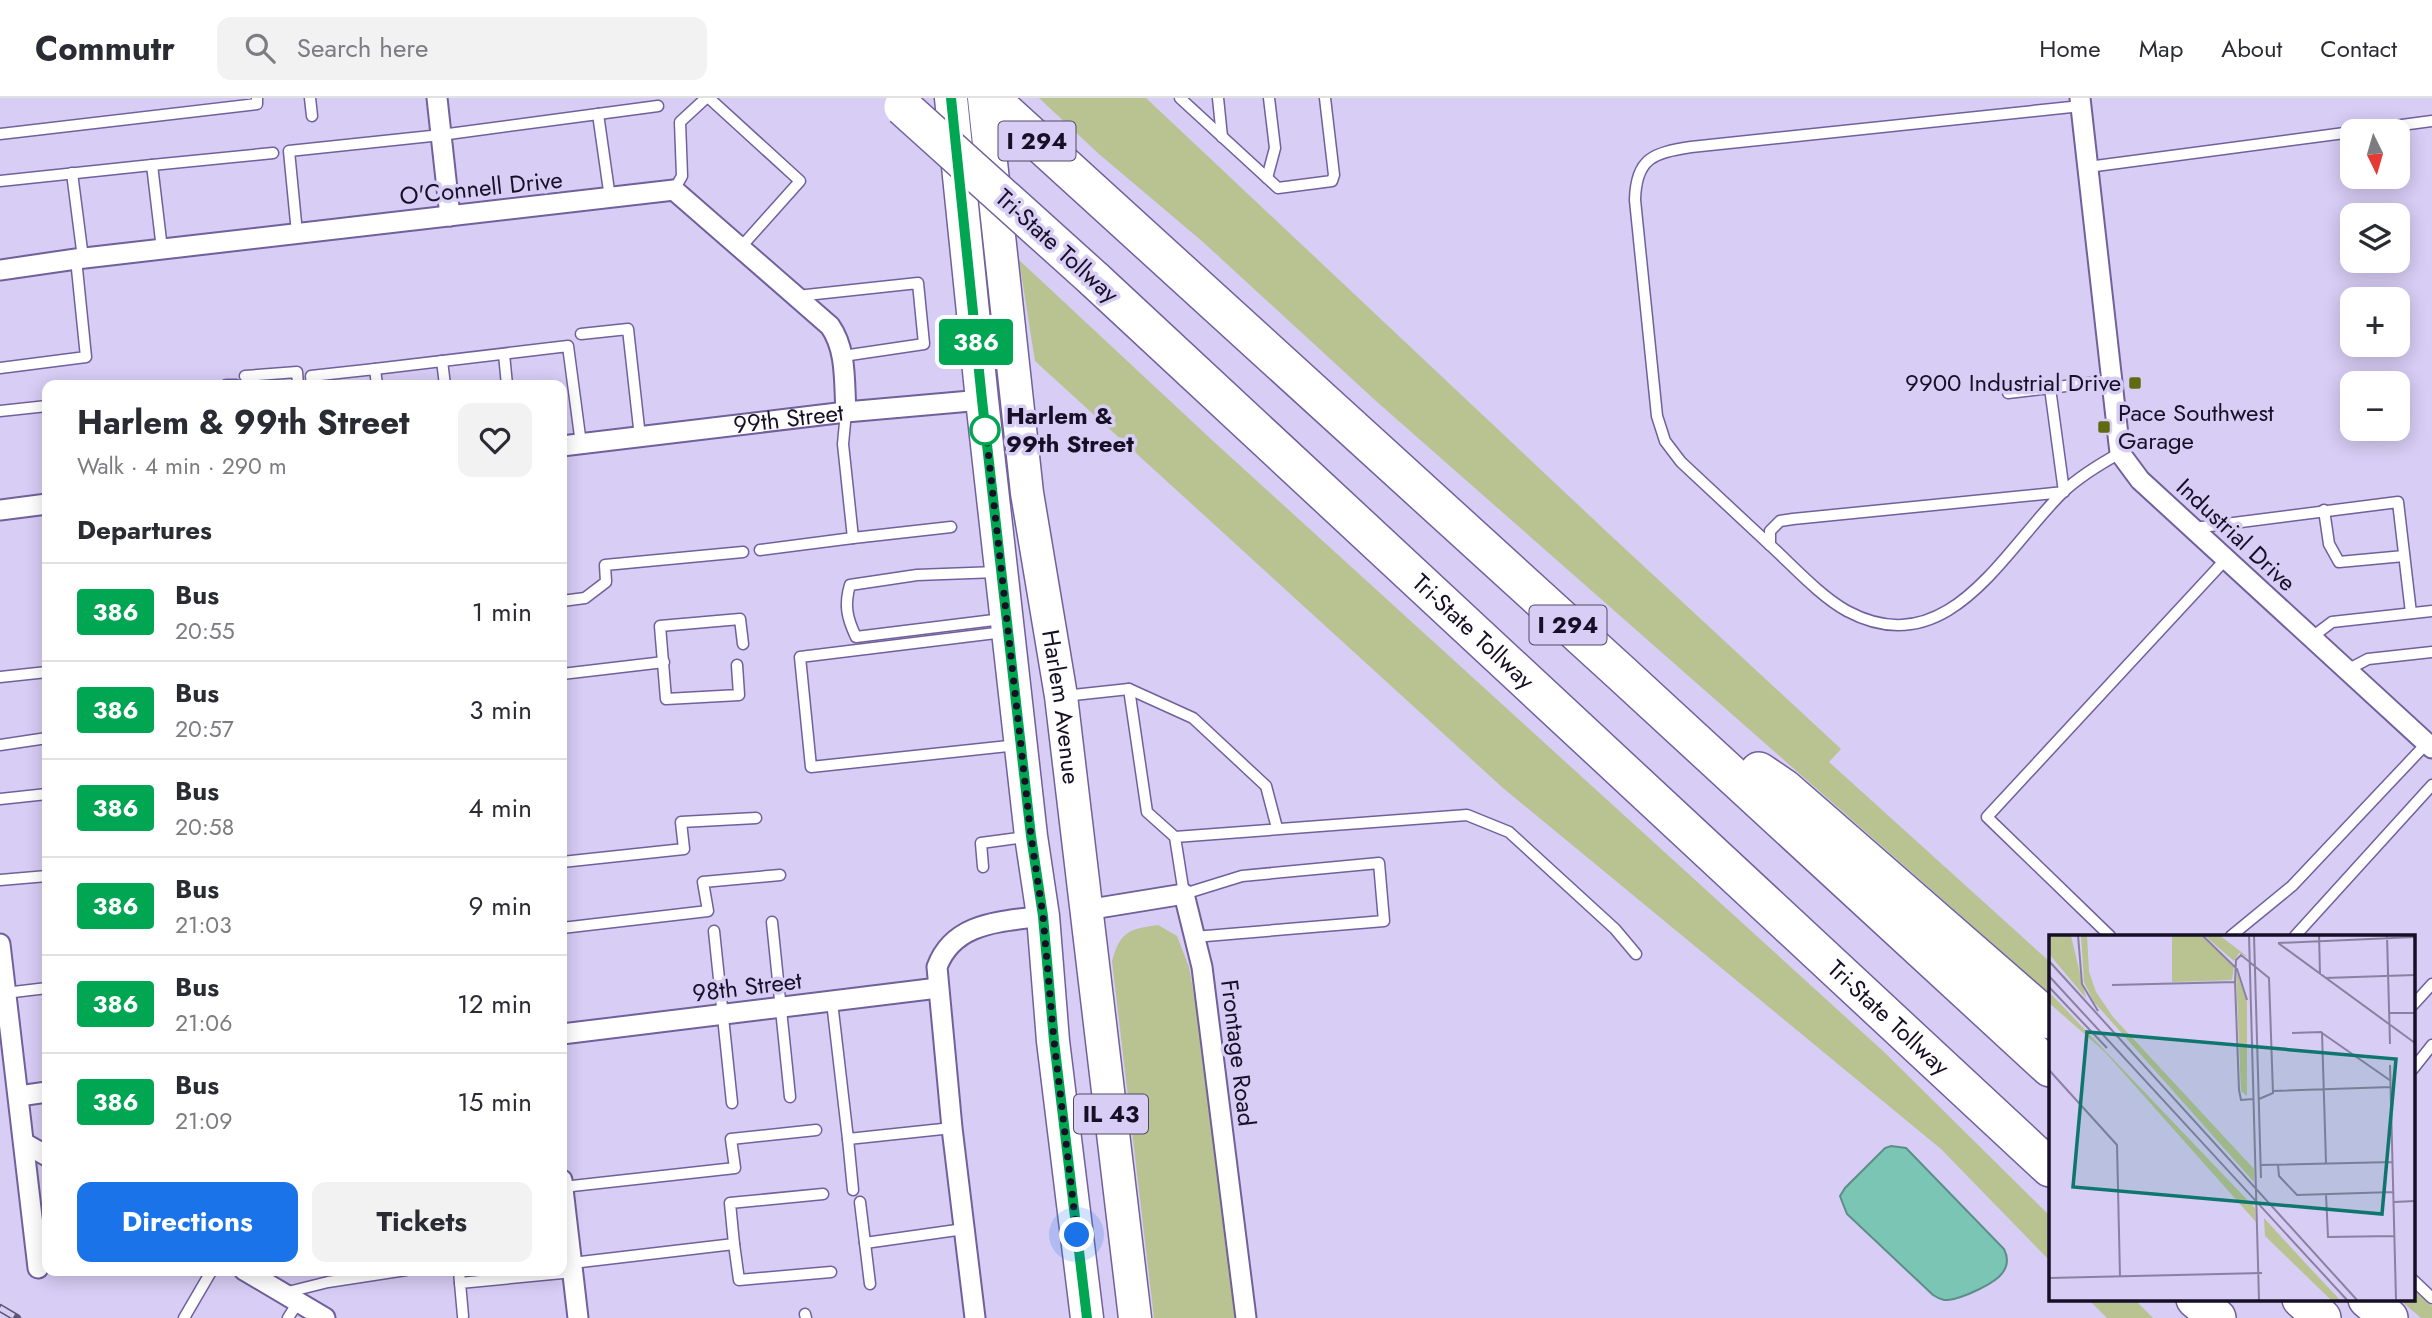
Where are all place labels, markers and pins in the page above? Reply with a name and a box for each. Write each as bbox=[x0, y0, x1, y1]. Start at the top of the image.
place label: 9900 Industrial Drive bbox=[1905, 365, 2121, 400]
marker: 9900 Industrial Drive bbox=[2127, 375, 2143, 391]
place label: Pace Southwest Garage bbox=[2118, 395, 2274, 458]
place label: Harlem & 99th Street bbox=[1006, 398, 1134, 461]
marker: Harlem & 99th Street bbox=[970, 415, 1000, 445]
marker: Pace Southwest Garage bbox=[2096, 419, 2112, 435]

